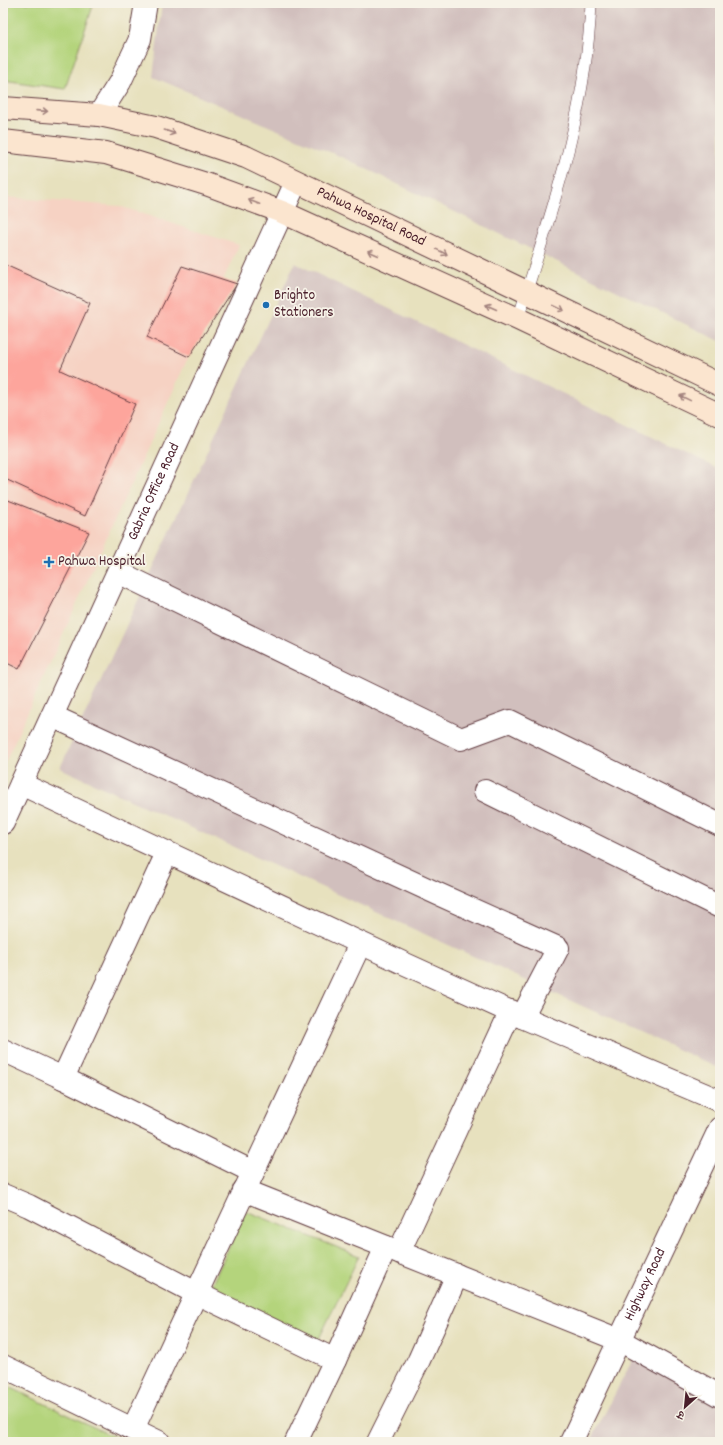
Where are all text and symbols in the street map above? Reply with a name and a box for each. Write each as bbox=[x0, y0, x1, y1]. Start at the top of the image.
one-way arrow bbox=[35, 108, 48, 115]
one-way arrow bbox=[163, 128, 175, 136]
street label: Pahwa Hospital Road bbox=[313, 181, 429, 253]
one-way arrow bbox=[248, 197, 260, 205]
one-way arrow bbox=[367, 249, 379, 257]
one-way arrow bbox=[436, 249, 448, 256]
place label: Brighto Stationers bbox=[274, 285, 334, 324]
marker: Brighto Stationers bbox=[261, 300, 271, 310]
one-way arrow bbox=[486, 303, 498, 310]
one-way arrow bbox=[553, 305, 565, 312]
one-way arrow bbox=[679, 394, 691, 401]
street label: Gabria Office Road bbox=[122, 440, 186, 544]
place label: Pahwa Hospital bbox=[58, 551, 146, 573]
marker: Pahwa Hospital bbox=[43, 556, 55, 568]
street label: Highway Road bbox=[619, 1245, 672, 1325]
north arrow bbox=[665, 1387, 705, 1427]
text: उ bbox=[674, 1405, 689, 1423]

